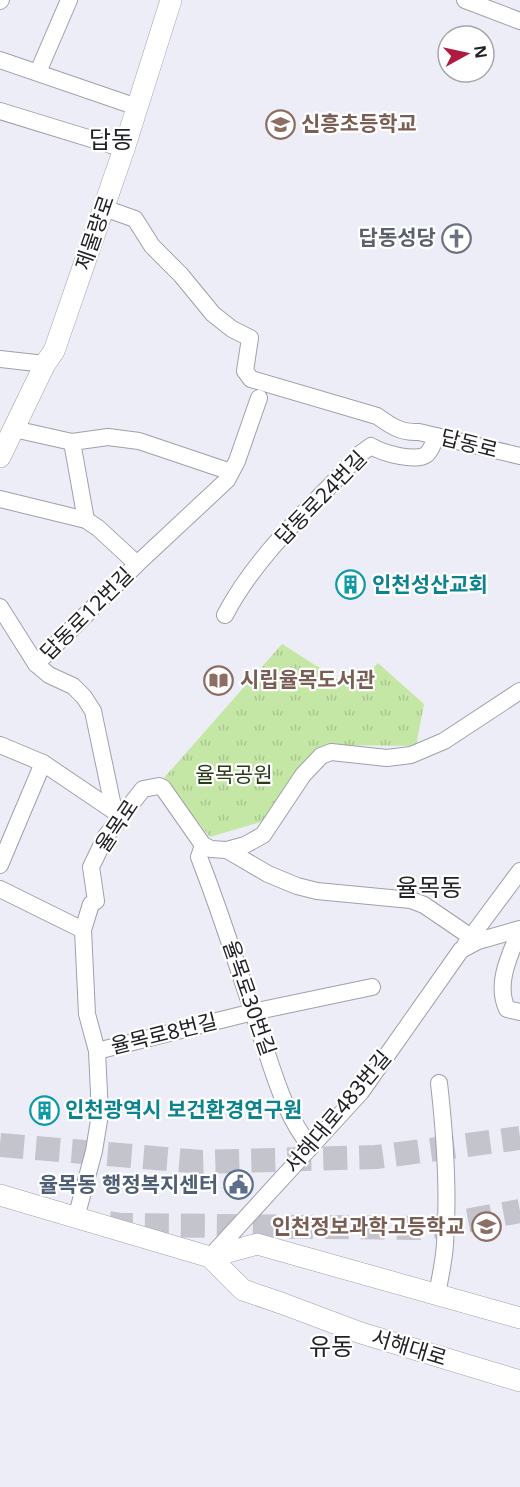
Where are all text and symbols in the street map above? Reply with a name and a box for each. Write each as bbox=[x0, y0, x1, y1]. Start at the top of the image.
north arrow bbox=[436, 24, 496, 84]
text: N bbox=[469, 44, 493, 60]
school or university icon: 신흥초등학교 bbox=[264, 108, 296, 140]
place label: 신흥초등학교 bbox=[301, 109, 417, 137]
district label: 답동 bbox=[89, 122, 133, 155]
street label: 제물량로 bbox=[68, 192, 120, 274]
church icon: 답동성당 bbox=[441, 222, 473, 254]
place label: 답동성당 bbox=[359, 223, 436, 251]
street label: 답동로 bbox=[438, 422, 501, 464]
street label: 답동로24번길 bbox=[268, 444, 372, 550]
street label: 답동로12번길 bbox=[34, 561, 139, 666]
building icon: 인천성산교회 bbox=[335, 569, 367, 601]
place label: 인천성산교회 bbox=[372, 570, 488, 598]
library icon: 시립율목도서관 bbox=[203, 664, 235, 696]
place label: 시립율목도서관 bbox=[240, 665, 375, 693]
park label: 율목공원 bbox=[195, 760, 273, 788]
street label: 율목로 bbox=[88, 794, 144, 857]
district label: 율목동 bbox=[396, 870, 462, 903]
street label: 율목로30번길 bbox=[217, 936, 283, 1059]
street label: 율목로8번길 bbox=[108, 1006, 220, 1060]
street label: 서해대로483번길 bbox=[278, 1044, 397, 1179]
building icon: 인천광역시 보건환경연구원 bbox=[28, 1094, 60, 1126]
place label: 인천광역시 보건환경연구원 bbox=[65, 1095, 302, 1123]
public building icon: 율목동 행정복지센터 bbox=[223, 1169, 255, 1201]
place label: 율목동 행정복지센터 bbox=[39, 1170, 218, 1198]
school or university icon: 인천정보과학고등학교 bbox=[470, 1211, 502, 1243]
place label: 인천정보과학고등학교 bbox=[272, 1212, 465, 1240]
street label: 서해대로 bbox=[368, 1322, 450, 1372]
district label: 유동 bbox=[309, 1329, 353, 1362]

